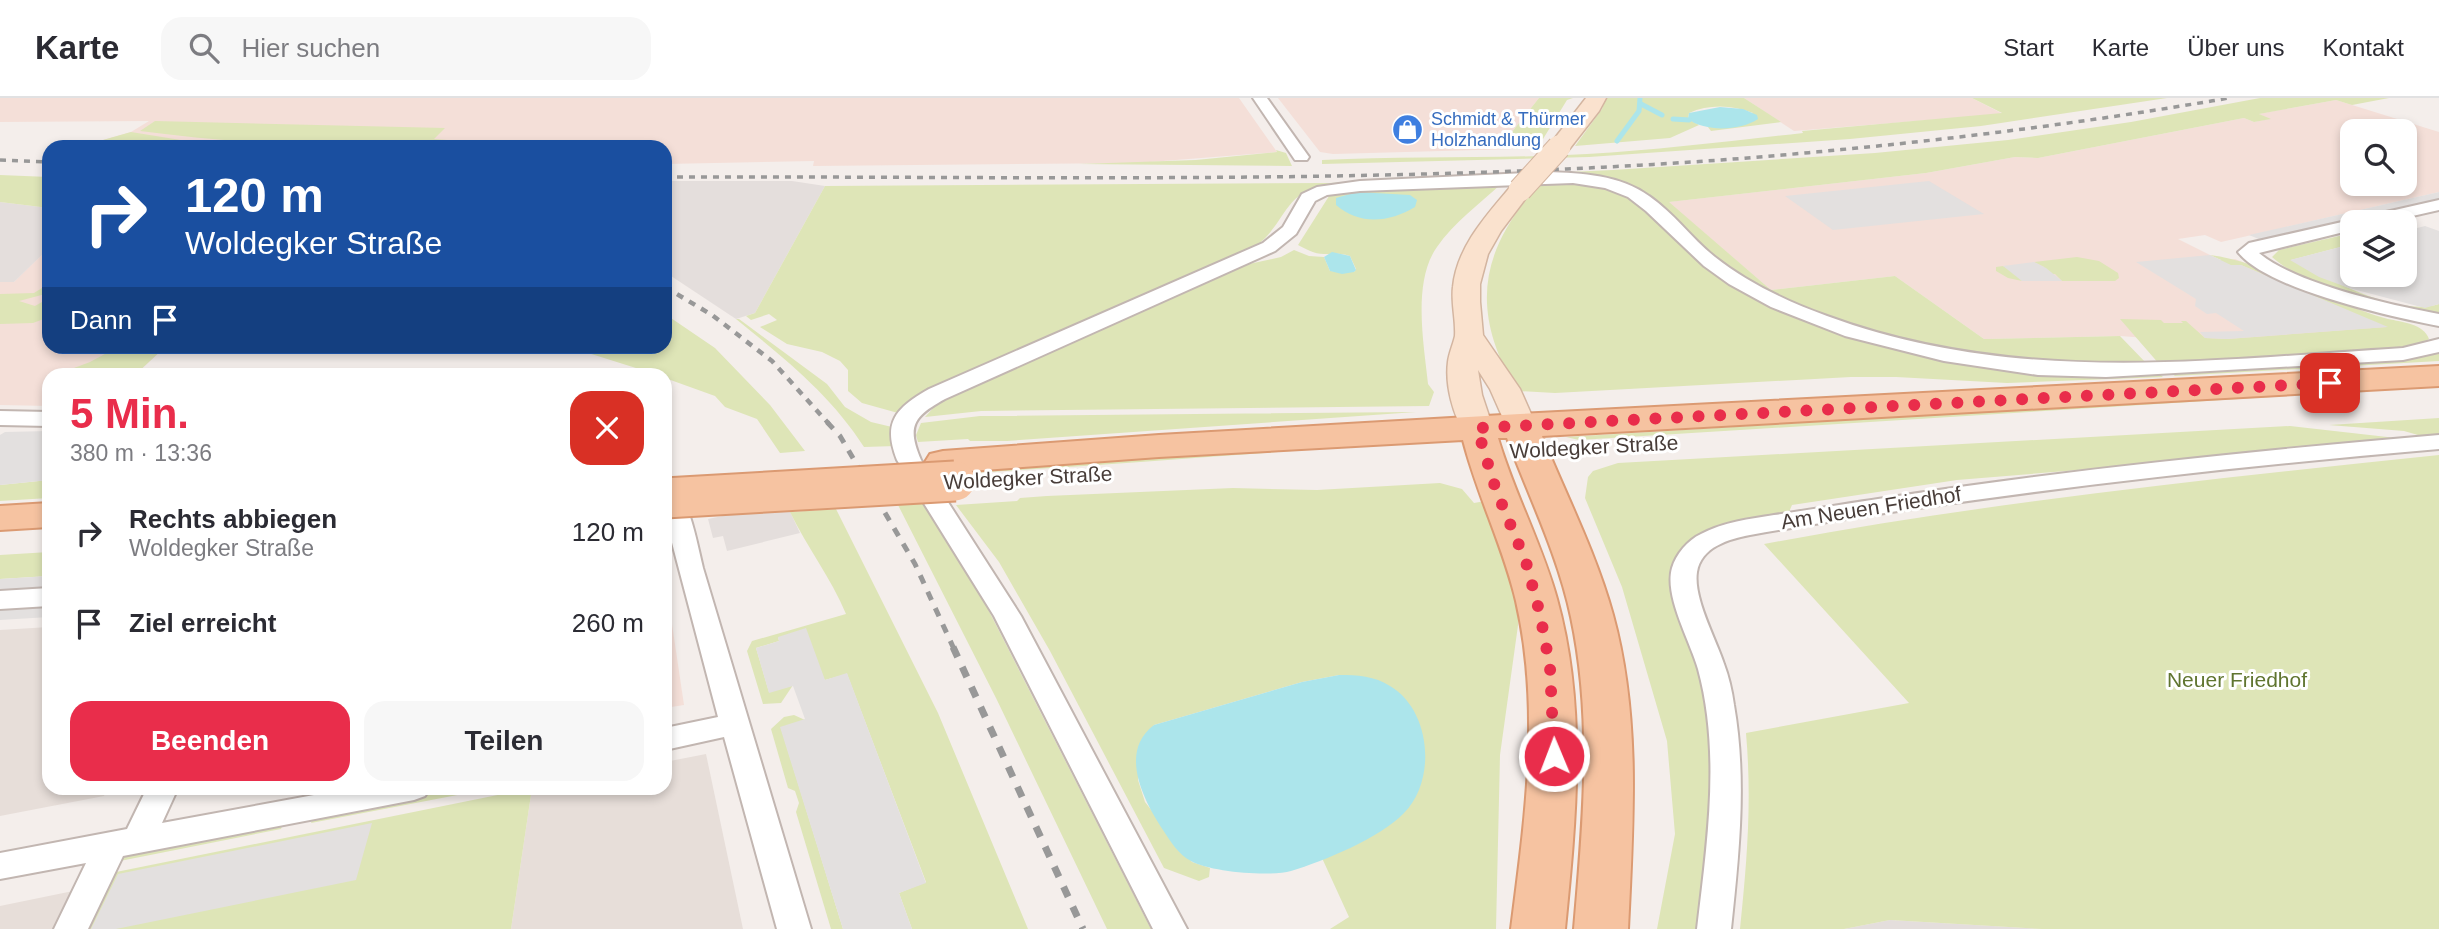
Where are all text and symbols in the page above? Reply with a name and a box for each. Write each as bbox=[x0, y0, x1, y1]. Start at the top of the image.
search box bbox=[161, 17, 651, 80]
text: Karte bbox=[35, 29, 119, 66]
icon: search bbox=[185, 29, 223, 67]
text: Hier suchen bbox=[241, 33, 380, 63]
text: Start bbox=[2003, 34, 2054, 61]
text: Karte bbox=[2092, 34, 2149, 61]
text: Über uns bbox=[2187, 34, 2285, 61]
text: Kontakt bbox=[2323, 34, 2404, 61]
place label: Schmidt & Thürmer Holzhandlung bbox=[1431, 109, 1586, 150]
shop icon: Schmidt & Thürmer Holzhandlung bbox=[1391, 112, 1425, 146]
map controls bbox=[2340, 119, 2417, 287]
button: search bbox=[2340, 119, 2417, 196]
icon: right bbox=[70, 168, 161, 259]
text: 120 m bbox=[185, 168, 324, 222]
button: layers bbox=[2340, 210, 2417, 287]
text: Woldegker Straße bbox=[185, 225, 442, 261]
icon: arrive bbox=[146, 301, 184, 339]
text: Dann bbox=[70, 305, 132, 335]
pin bbox=[2300, 353, 2360, 413]
icon: arrive bbox=[2311, 364, 2349, 402]
text: 5 Min. bbox=[70, 390, 189, 437]
button: close bbox=[570, 391, 644, 465]
street label: Woldegker Straße bbox=[1509, 431, 1679, 462]
text: 380 m · 13:36 bbox=[70, 440, 212, 466]
street label: Woldegker Straße bbox=[943, 462, 1113, 493]
street label: Am Neuen Friedhof bbox=[1779, 482, 1963, 533]
text: Rechts abbiegen bbox=[129, 504, 337, 534]
icon: right bbox=[70, 514, 108, 552]
text: 120 m bbox=[572, 517, 644, 547]
text: Woldegker Straße bbox=[129, 535, 314, 561]
icon: arrive bbox=[70, 605, 108, 643]
text: Ziel erreicht bbox=[129, 608, 276, 638]
text: 260 m bbox=[572, 608, 644, 638]
park label: Neuer Friedhof bbox=[2167, 668, 2307, 691]
button: Beenden bbox=[70, 701, 350, 781]
button: Teilen bbox=[364, 701, 644, 781]
position arrow bbox=[1517, 719, 1591, 793]

